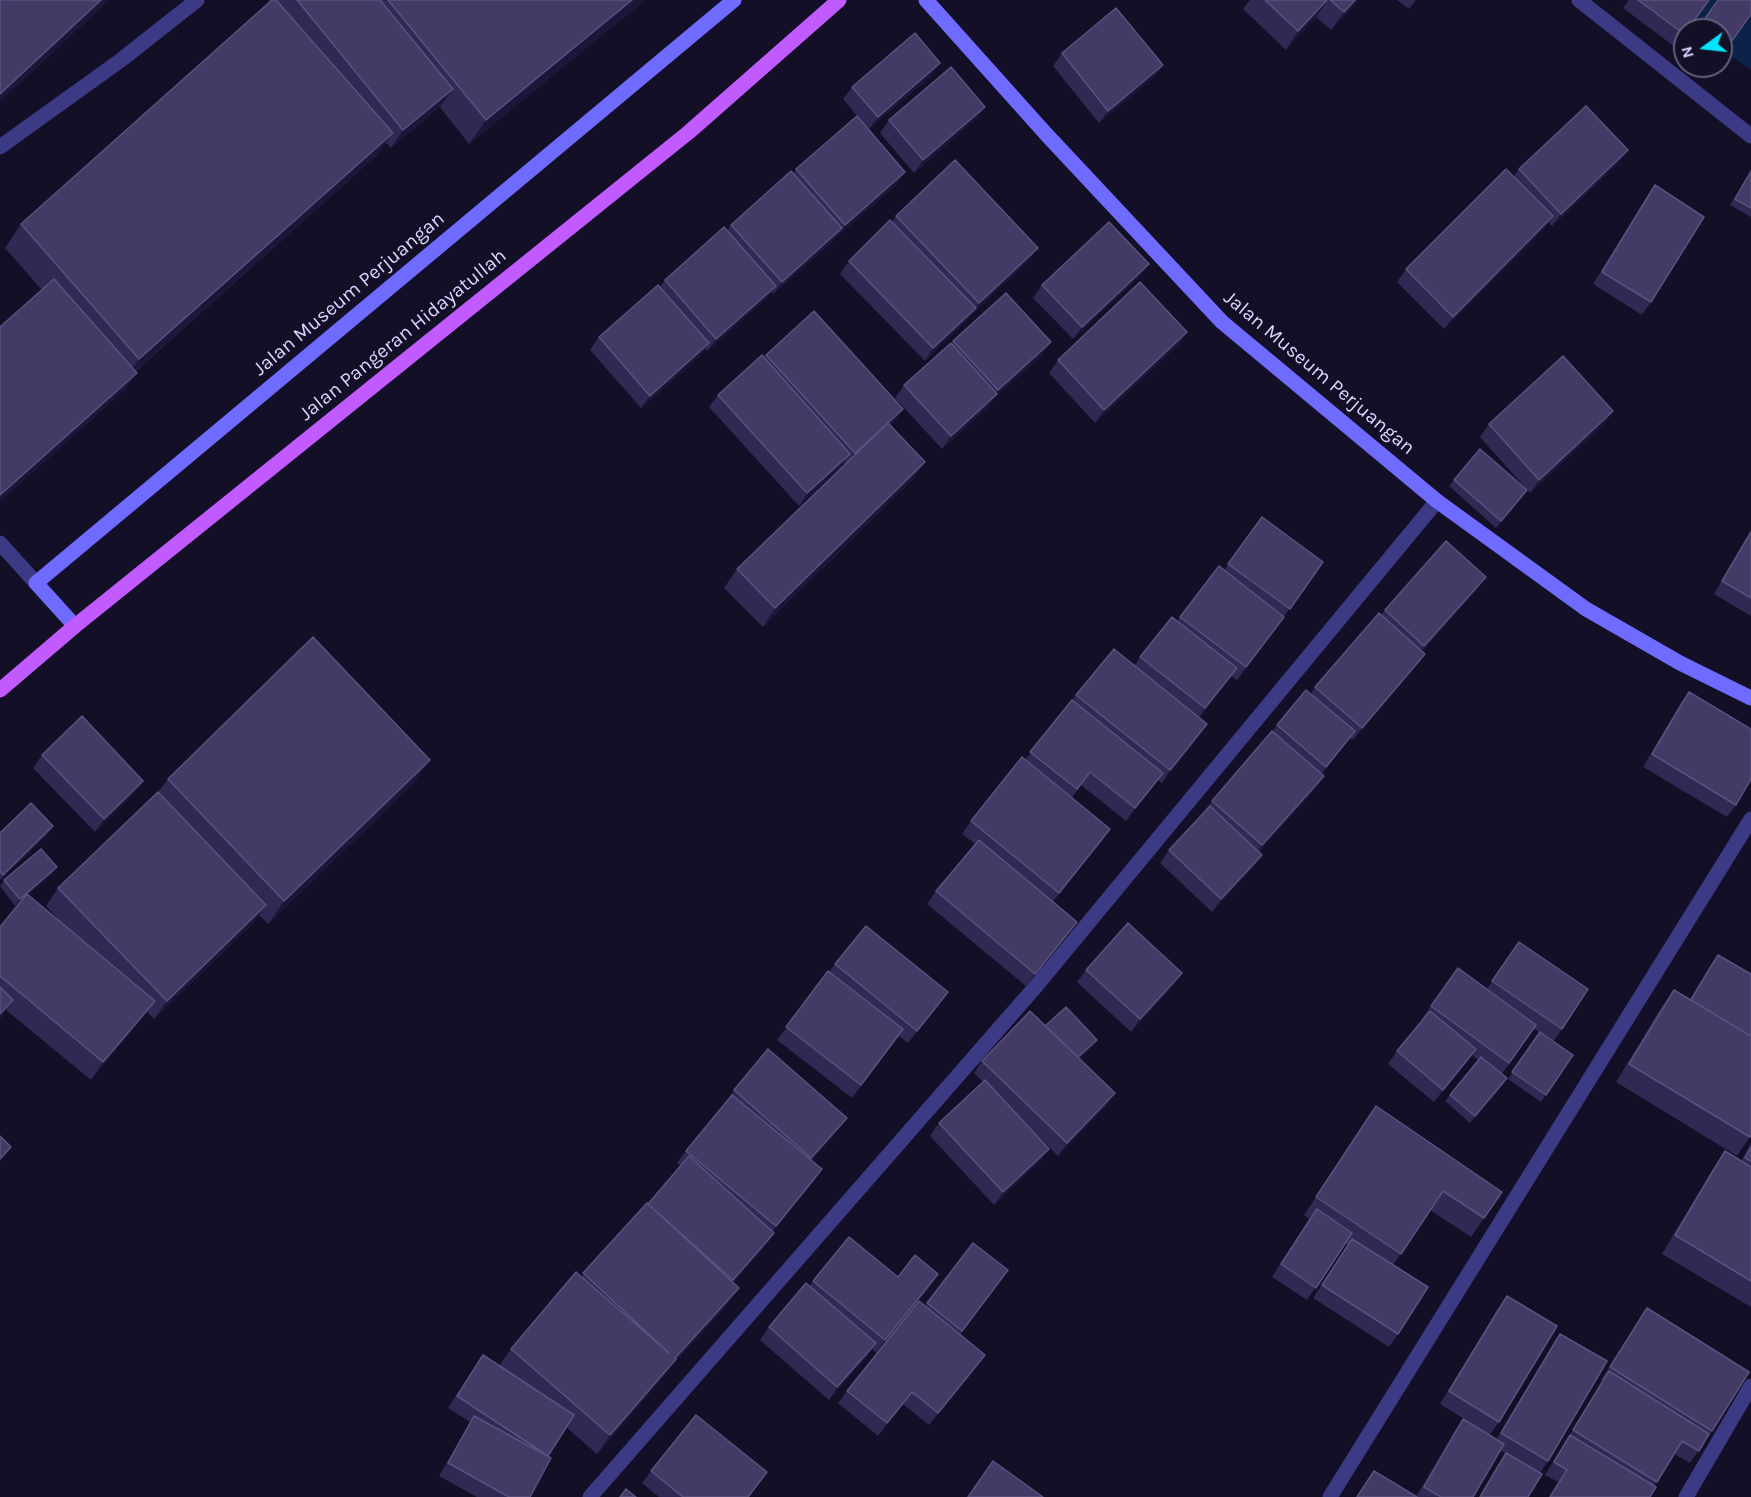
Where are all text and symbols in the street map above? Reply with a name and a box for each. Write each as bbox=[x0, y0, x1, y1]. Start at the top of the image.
north arrow bbox=[1673, 18, 1733, 78]
text: N bbox=[1676, 44, 1698, 60]
street label: Jalan Museum Perjuangan bbox=[248, 207, 450, 381]
street label: Jalan Pangeran Hidayatullah bbox=[295, 244, 511, 426]
street label: Jalan Museum Perjuangan bbox=[1218, 286, 1420, 460]

